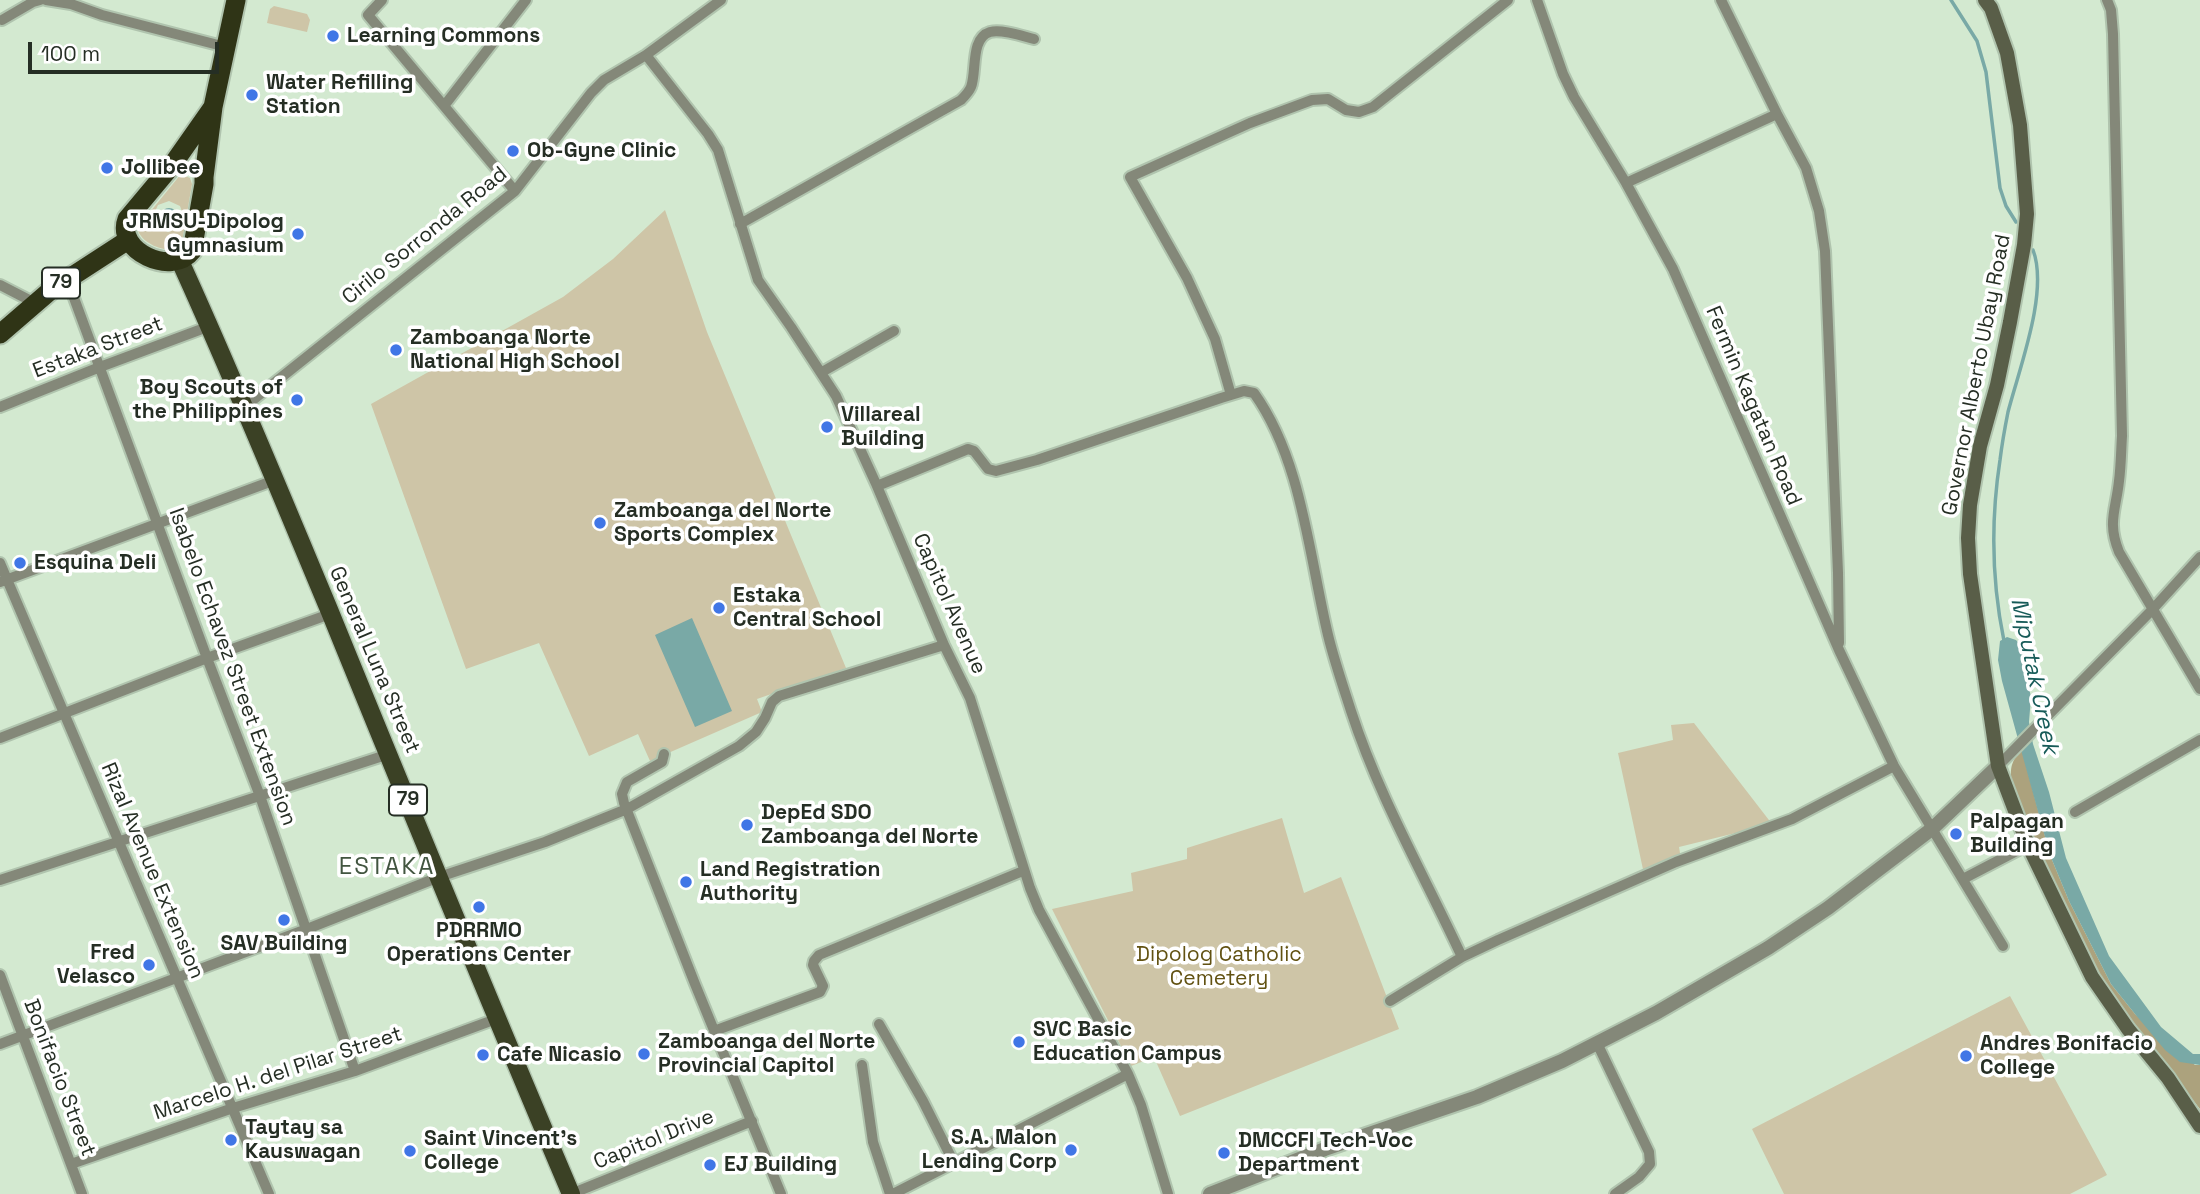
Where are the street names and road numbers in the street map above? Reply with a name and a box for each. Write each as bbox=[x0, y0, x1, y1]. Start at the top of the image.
street label: Cirilo Sorronda Road bbox=[337, 162, 513, 310]
street label: Governor Alberto Ubay Road bbox=[1937, 232, 2017, 518]
road number: 79 bbox=[42, 268, 80, 298]
street label: Fermin Kagatan Road bbox=[1700, 303, 1806, 509]
street label: Estaka Street bbox=[30, 312, 166, 384]
street label: Isabelo Echavez Street Extension bbox=[163, 505, 301, 829]
street label: Capitol Avenue bbox=[907, 530, 991, 678]
street label: General Luna Street bbox=[323, 563, 425, 757]
street label: Rizal Avenue Extension bbox=[95, 759, 209, 983]
road number: 79 bbox=[389, 785, 427, 816]
street label: Bonifacio Street bbox=[17, 996, 101, 1160]
street label: Marcelo H. del Pilar Street bbox=[151, 1022, 405, 1126]
street label: Capitol Drive bbox=[590, 1104, 718, 1176]

